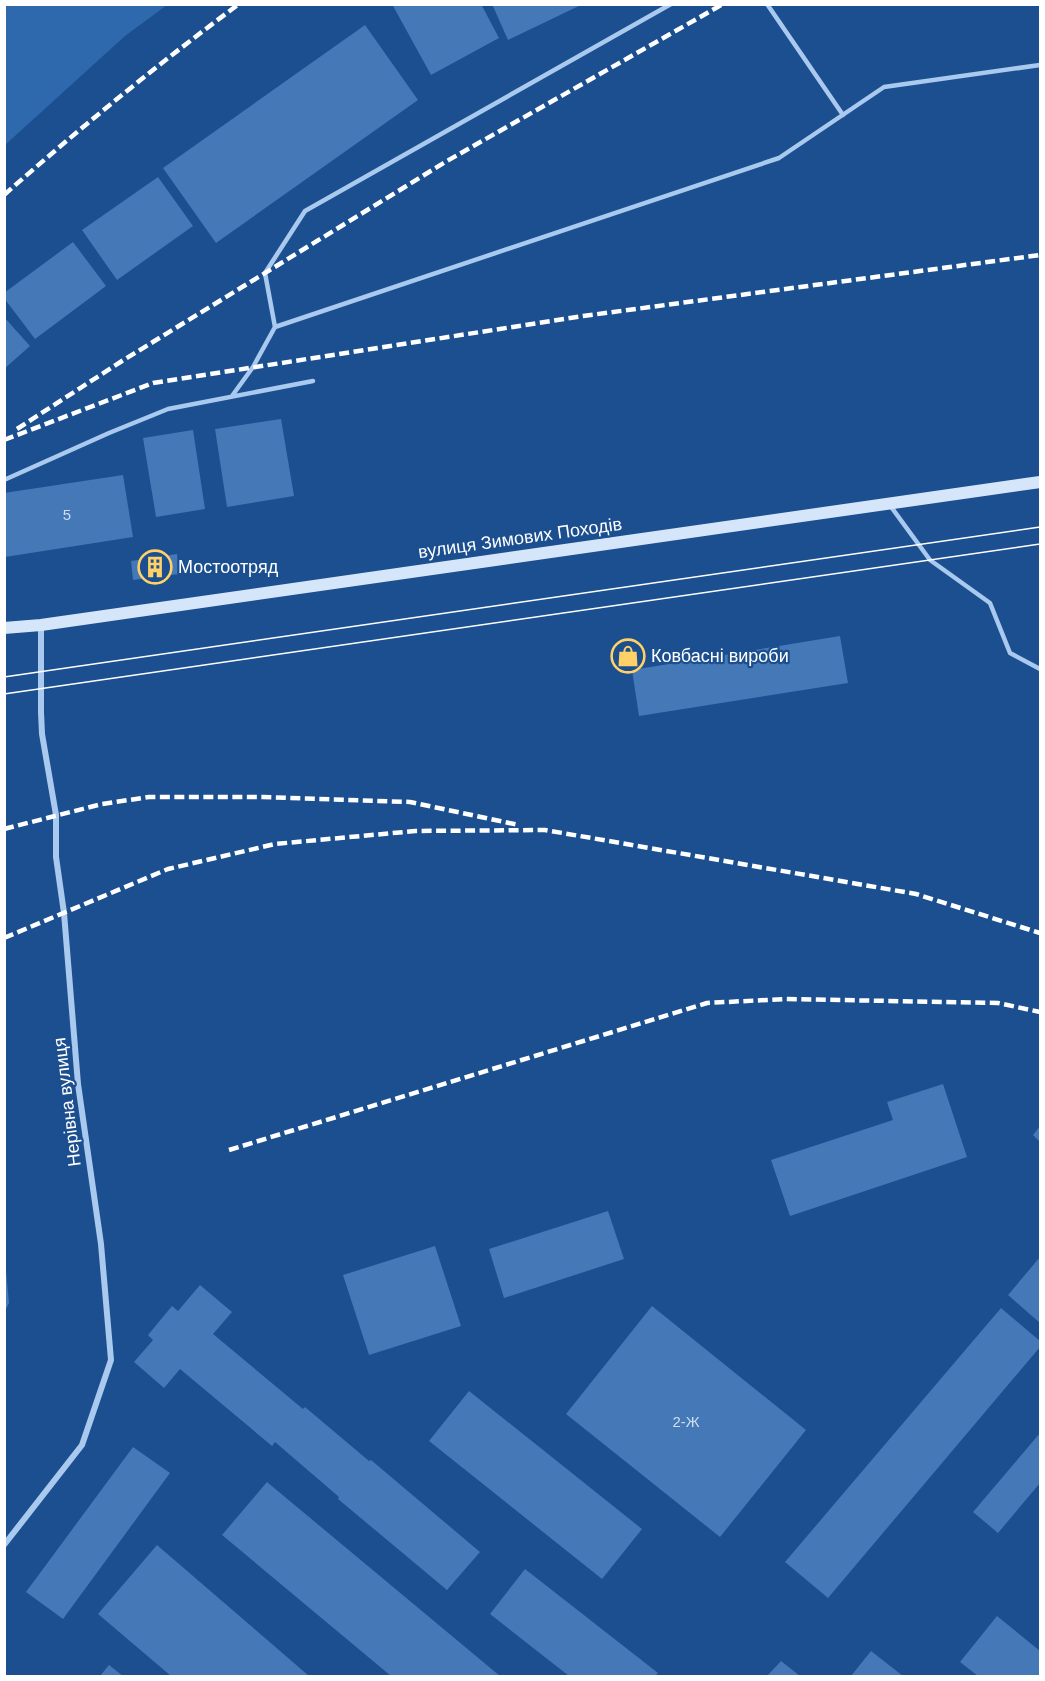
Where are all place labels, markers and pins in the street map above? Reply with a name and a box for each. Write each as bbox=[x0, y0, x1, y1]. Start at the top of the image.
building icon: Мостоотряд bbox=[137, 549, 173, 585]
place label: Мостоотряд bbox=[178, 557, 279, 577]
shop icon: Ковбасні вироби bbox=[610, 638, 646, 674]
place label: Ковбасні вироби bbox=[651, 646, 789, 666]

